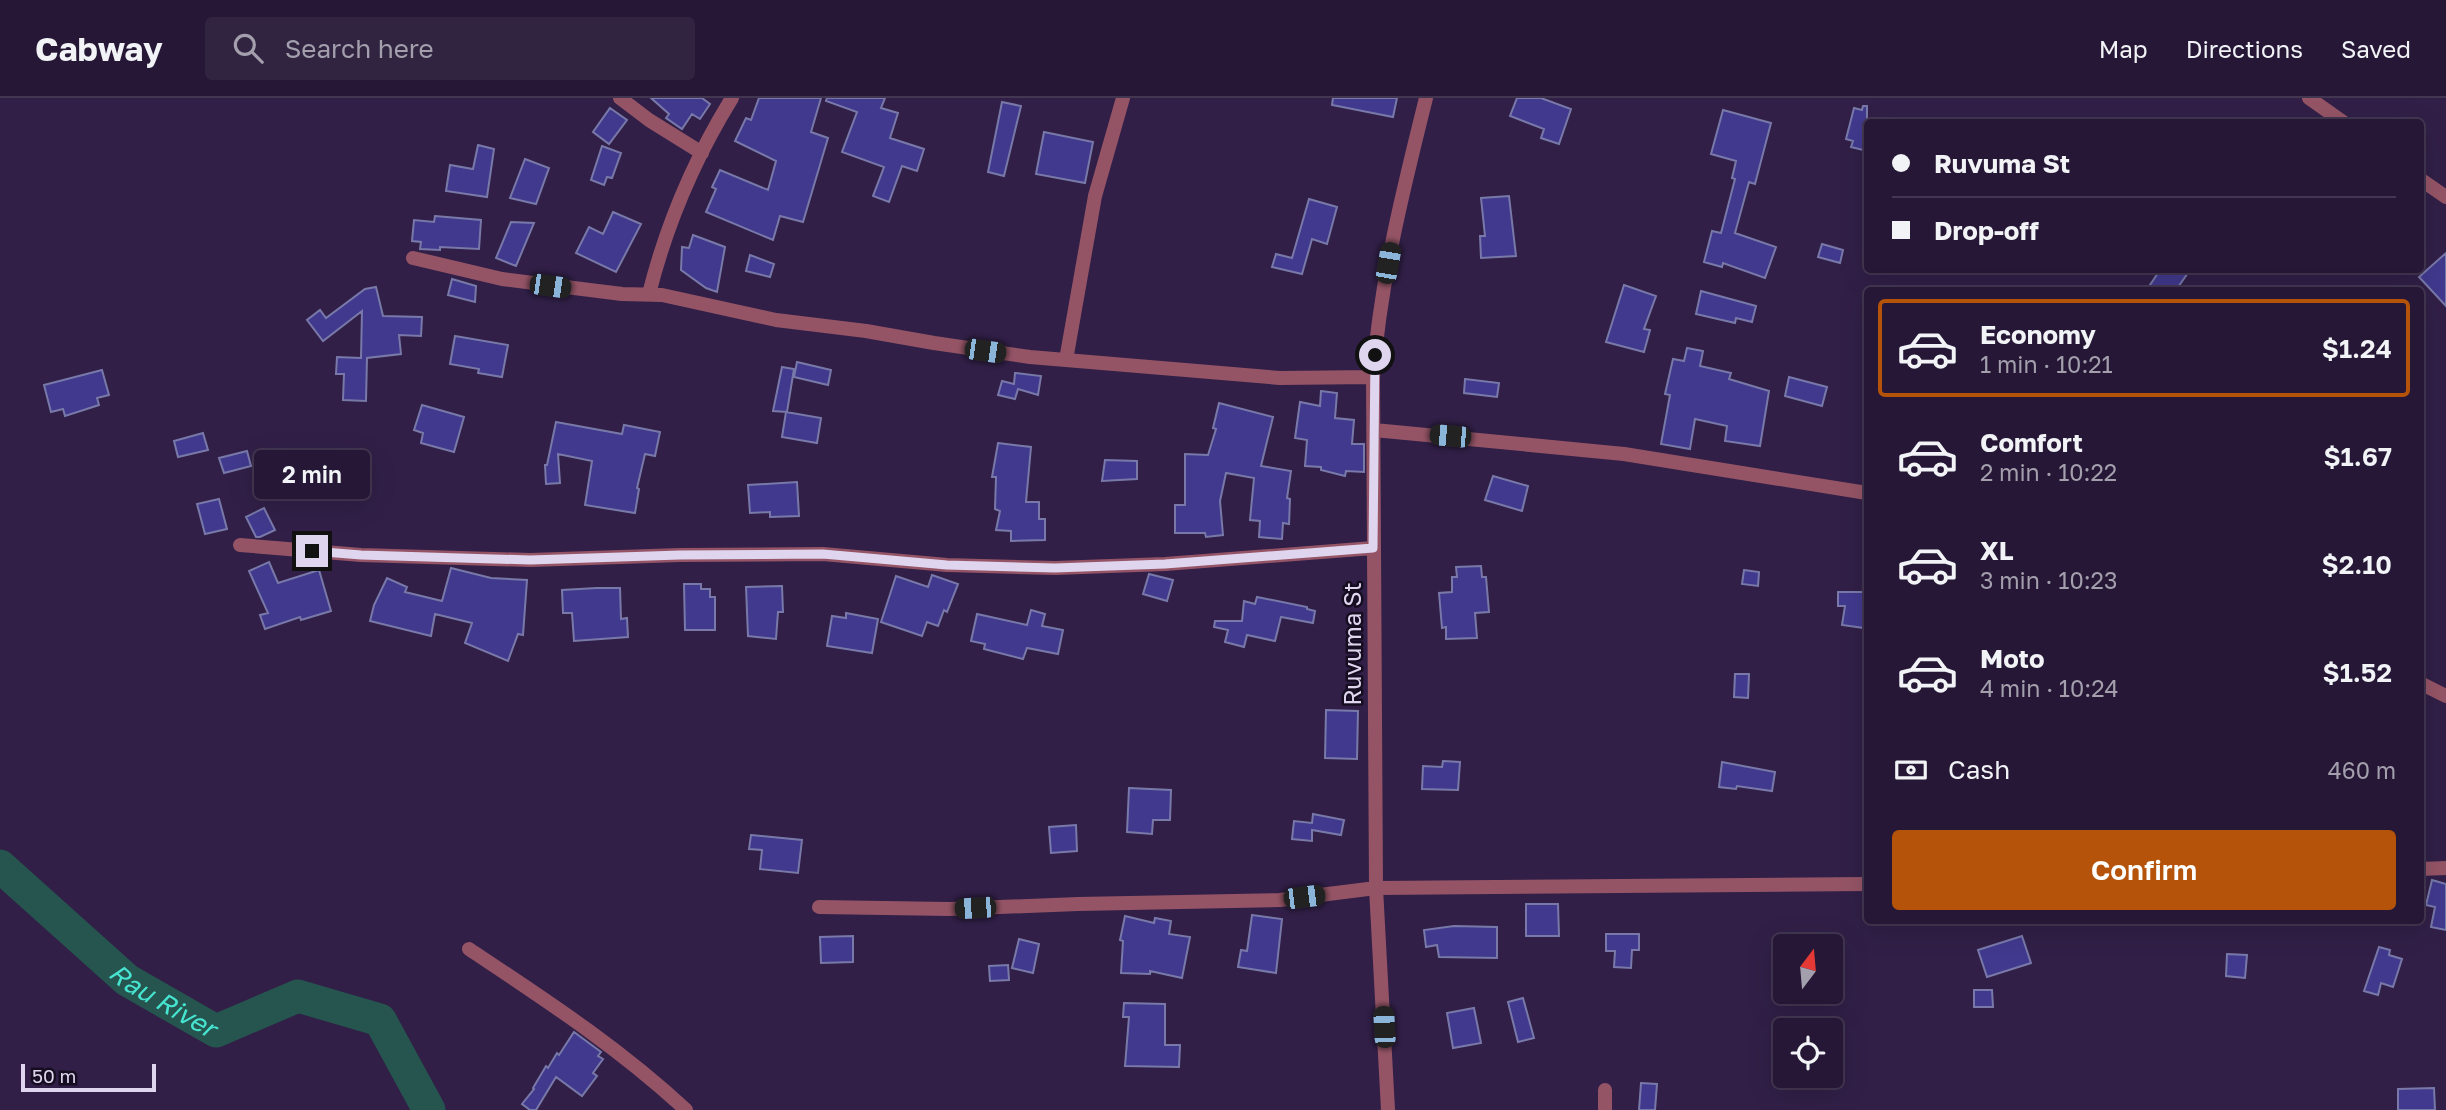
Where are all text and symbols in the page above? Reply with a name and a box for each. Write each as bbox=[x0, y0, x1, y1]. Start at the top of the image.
search box bbox=[205, 17, 695, 80]
text: Cabway bbox=[35, 29, 163, 68]
icon: search bbox=[229, 29, 267, 67]
text: Search here bbox=[285, 33, 434, 64]
text: Map bbox=[2099, 34, 2148, 63]
text: Directions bbox=[2186, 34, 2303, 63]
text: Saved bbox=[2341, 34, 2411, 63]
text: Ruvuma St bbox=[1934, 148, 2070, 179]
text: Drop-off bbox=[1934, 215, 2039, 246]
car bbox=[1375, 240, 1402, 286]
car bbox=[528, 273, 573, 299]
icon: car bbox=[1896, 317, 1959, 380]
text: Economy bbox=[1980, 319, 2096, 350]
text: $1.24 bbox=[2322, 333, 2392, 364]
car bbox=[963, 338, 1008, 364]
route start bbox=[1359, 339, 1391, 371]
text: 1 min · 10:21 bbox=[1980, 350, 2113, 378]
car bbox=[1429, 424, 1472, 448]
icon: car bbox=[1896, 425, 1959, 488]
text: Comfort bbox=[1980, 427, 2083, 458]
text: $1.67 bbox=[2323, 441, 2392, 472]
callout: 2 min bbox=[254, 449, 370, 498]
text: 2 min · 10:22 bbox=[1980, 458, 2117, 486]
text: 2 min bbox=[282, 460, 342, 488]
icon: car bbox=[1896, 533, 1959, 596]
route end bbox=[296, 535, 328, 567]
text: XL bbox=[1980, 535, 2014, 566]
text: $2.10 bbox=[2322, 549, 2392, 580]
text: 3 min · 10:23 bbox=[1980, 566, 2117, 594]
street label: Ruvuma St bbox=[1337, 582, 1366, 706]
icon: car bbox=[1896, 641, 1959, 704]
text: Moto bbox=[1980, 643, 2045, 674]
text: $1.52 bbox=[2323, 657, 2392, 688]
text: 4 min · 10:24 bbox=[1980, 674, 2119, 702]
icon: cash bbox=[1892, 751, 1930, 789]
text: Cash bbox=[1948, 754, 2010, 785]
text: 460 m bbox=[2328, 756, 2396, 784]
button: Confirm bbox=[1892, 830, 2396, 910]
car bbox=[1282, 884, 1327, 910]
car bbox=[954, 896, 997, 920]
north arrow bbox=[1773, 934, 1843, 1004]
map controls bbox=[1773, 934, 1843, 1088]
water label: Rau River bbox=[103, 957, 225, 1045]
car bbox=[1373, 1005, 1396, 1049]
button: locate bbox=[1773, 1018, 1843, 1088]
scale bar bbox=[21, 1061, 156, 1093]
text: 50 m bbox=[32, 1064, 76, 1087]

